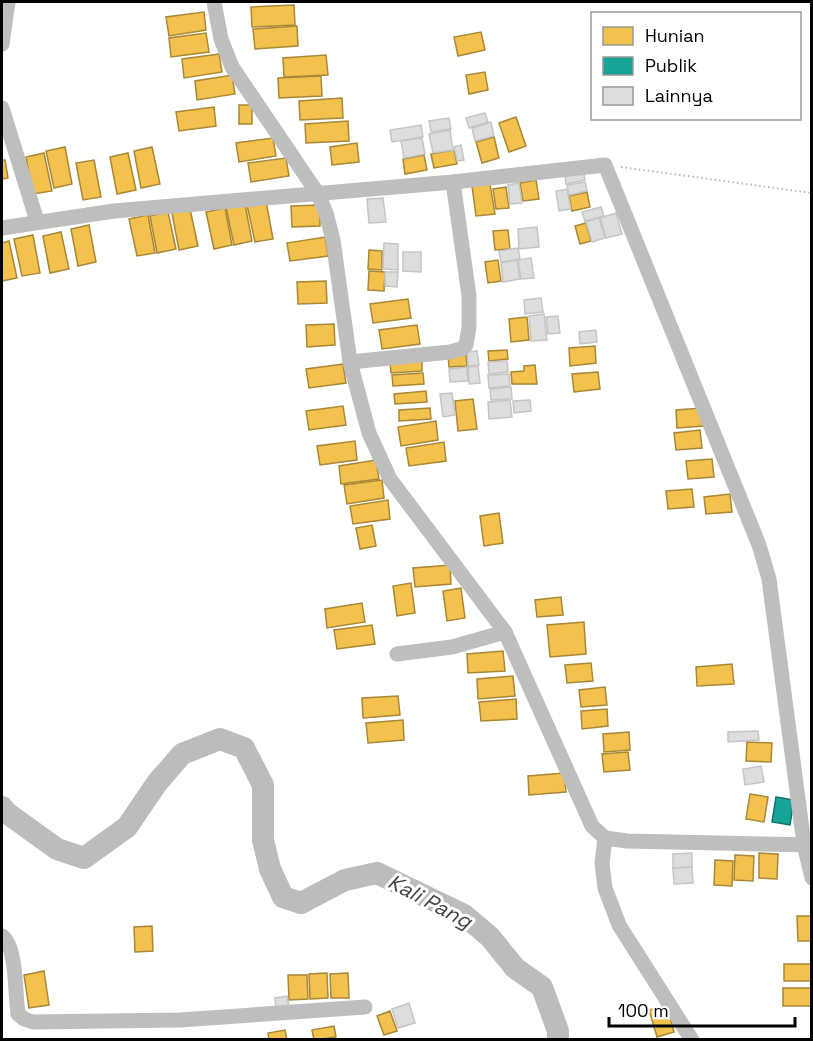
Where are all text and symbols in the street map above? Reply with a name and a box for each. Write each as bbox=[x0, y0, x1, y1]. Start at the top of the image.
legend bbox=[591, 12, 801, 120]
text: Hunian bbox=[645, 24, 705, 47]
text: Publik bbox=[645, 54, 697, 77]
text: Lainnya bbox=[645, 84, 713, 107]
water label: Kali Pang bbox=[383, 868, 478, 935]
scale bar bbox=[609, 990, 795, 1028]
text: 100 m bbox=[618, 999, 669, 1022]

